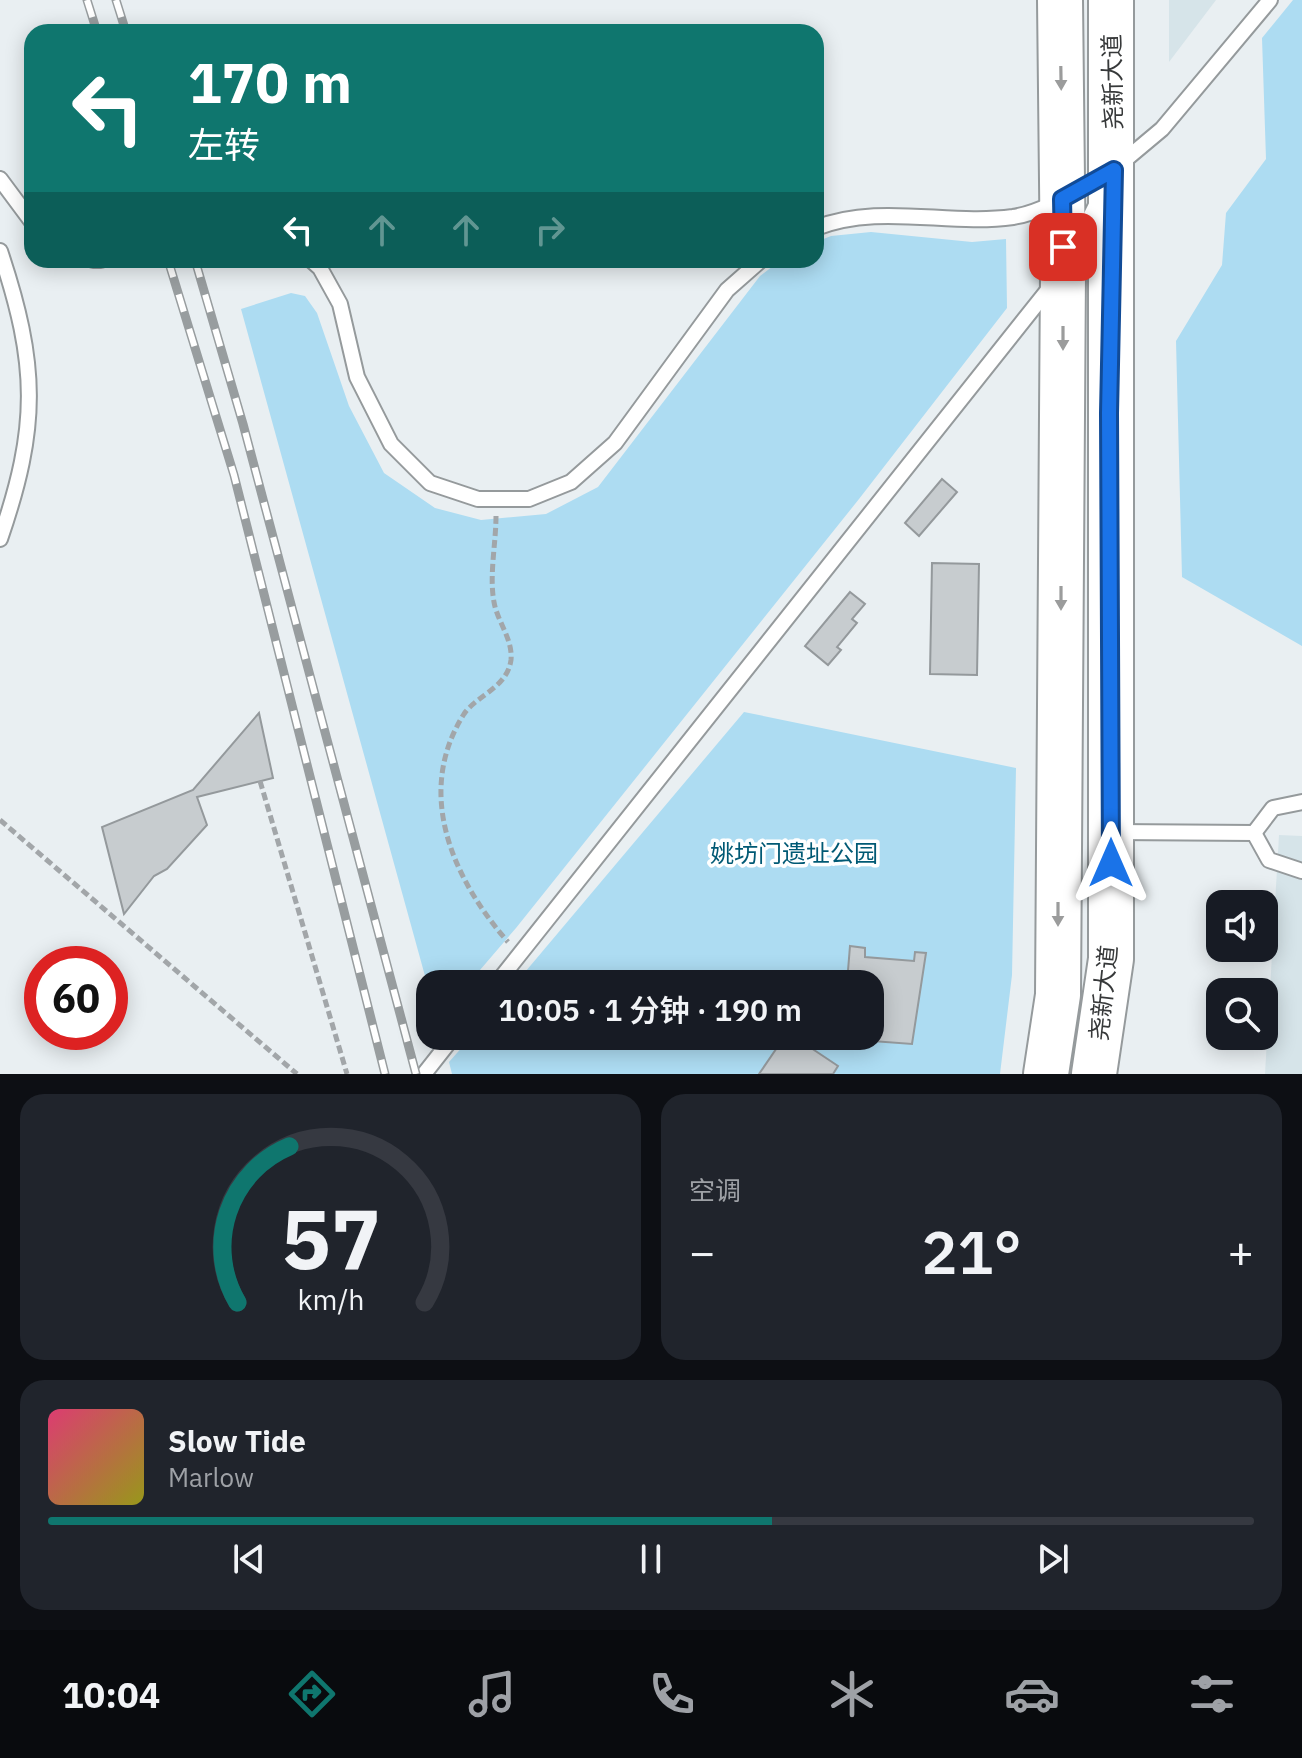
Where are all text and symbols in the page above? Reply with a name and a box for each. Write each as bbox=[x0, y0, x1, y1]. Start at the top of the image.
street label: 尧新大道 bbox=[1095, 34, 1129, 130]
text: 170 m bbox=[188, 46, 352, 118]
icon: left bbox=[56, 56, 160, 160]
one-way arrow bbox=[1055, 66, 1067, 91]
text: 左转 bbox=[188, 121, 260, 168]
icon: left bbox=[276, 208, 320, 252]
icon: ahead bbox=[360, 208, 404, 252]
icon: ahead bbox=[444, 208, 488, 252]
icon: right bbox=[528, 208, 572, 252]
pin bbox=[1029, 213, 1097, 281]
icon: arrive bbox=[1041, 225, 1085, 269]
one-way arrow bbox=[1057, 326, 1069, 351]
one-way arrow bbox=[1055, 586, 1067, 611]
position arrow bbox=[1069, 821, 1153, 905]
park label: 姚坊门遗址公园 bbox=[710, 837, 878, 869]
map controls bbox=[1206, 890, 1278, 1050]
button: sound bbox=[1206, 890, 1278, 962]
one-way arrow bbox=[1052, 902, 1065, 927]
street label: 尧新大道 bbox=[1082, 943, 1124, 1042]
speed limit sign: 60 bbox=[24, 946, 128, 1050]
button: search bbox=[1206, 978, 1278, 1050]
text: 10:05 · 1 分钟 · 190 m bbox=[498, 990, 802, 1029]
text: 空调 bbox=[689, 1173, 741, 1207]
text: 57 bbox=[281, 1184, 380, 1292]
text: 21° bbox=[921, 1212, 1022, 1291]
text: − bbox=[689, 1223, 715, 1280]
text: + bbox=[1228, 1223, 1254, 1280]
text: km/h bbox=[297, 1281, 364, 1318]
text: Slow Tide bbox=[168, 1421, 306, 1460]
text: Marlow bbox=[168, 1460, 254, 1494]
icon: previous bbox=[227, 1537, 271, 1581]
icon: pause bbox=[629, 1537, 673, 1581]
icon: next bbox=[1031, 1537, 1075, 1581]
icon: directions bbox=[284, 1666, 340, 1722]
icon: music bbox=[464, 1666, 520, 1722]
icon: phone bbox=[644, 1666, 700, 1722]
icon: climate bbox=[824, 1666, 880, 1722]
icon: car bbox=[1004, 1666, 1060, 1722]
icon: filters bbox=[1184, 1666, 1240, 1722]
text: 10:04 bbox=[62, 1671, 160, 1718]

